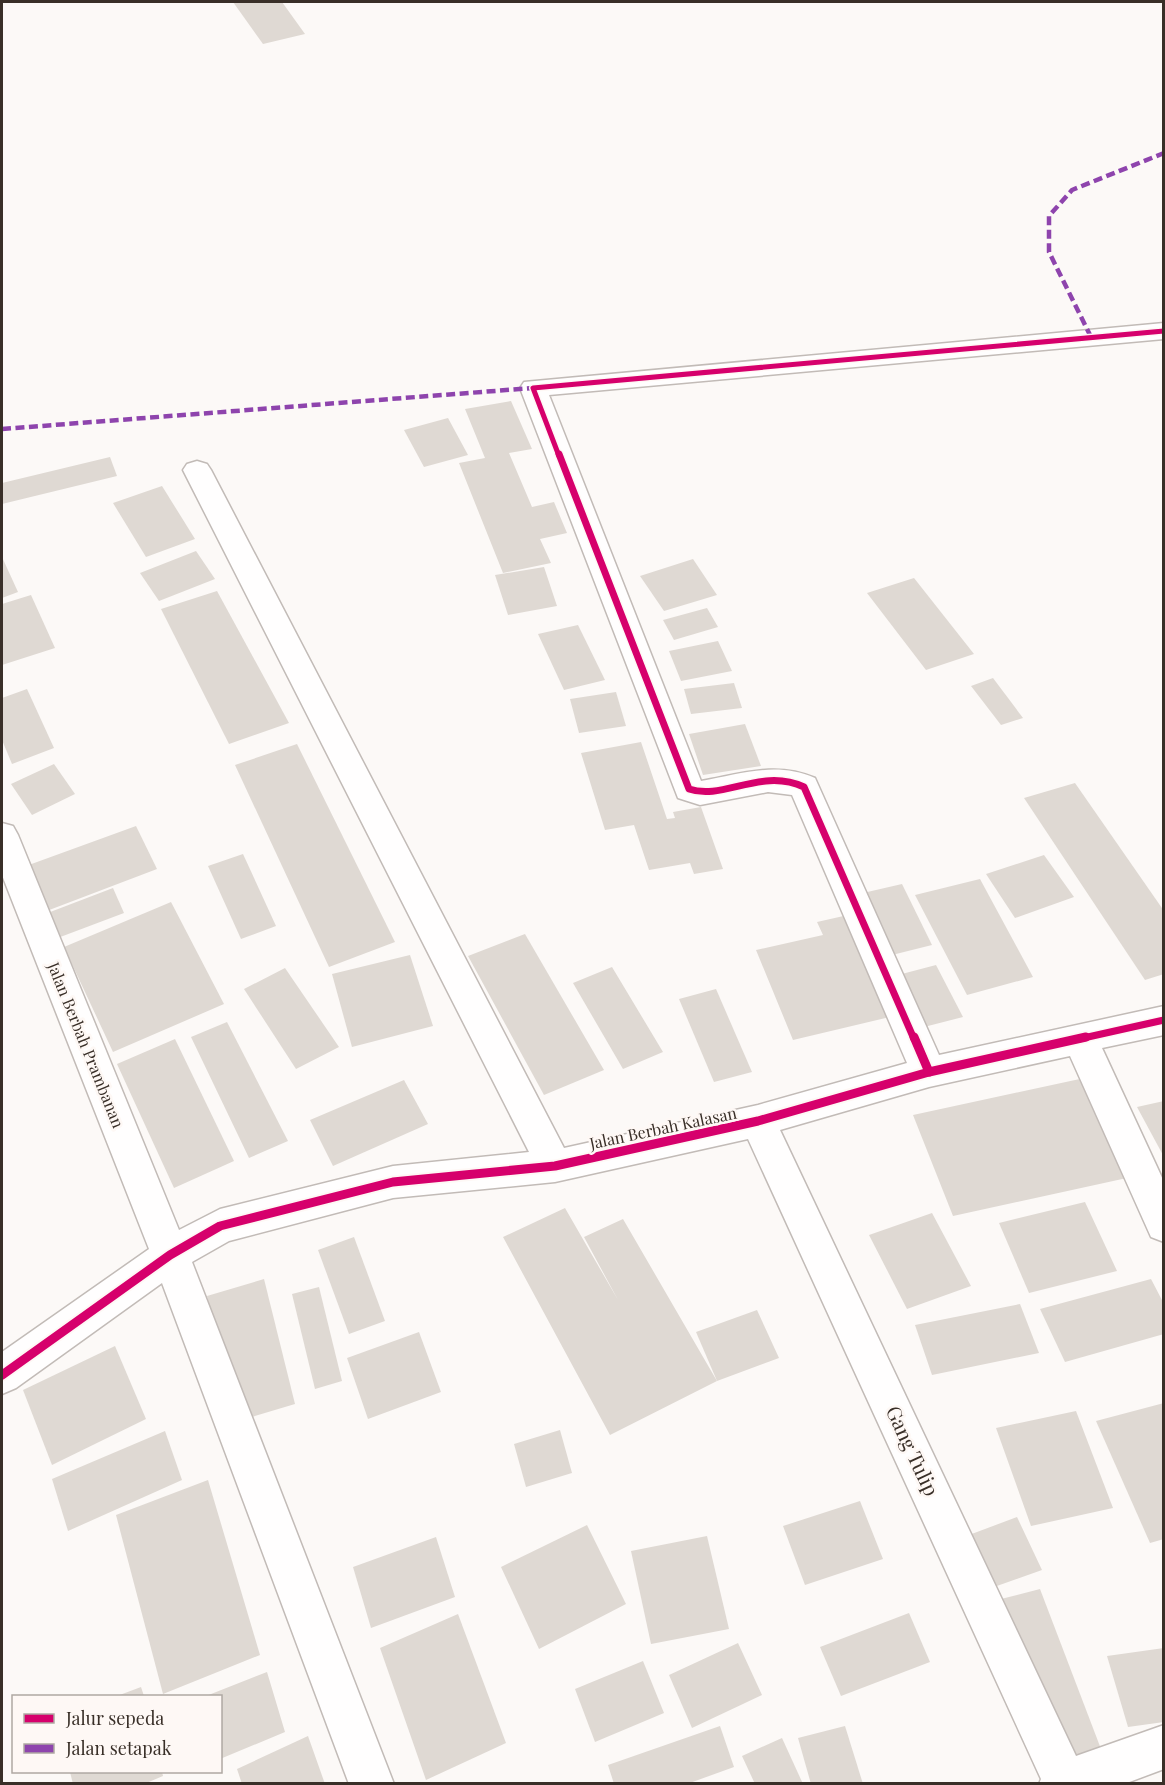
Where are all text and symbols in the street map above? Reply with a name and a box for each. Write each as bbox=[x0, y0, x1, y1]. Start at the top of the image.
street label: Jalan Berbah Prambanan bbox=[43, 958, 129, 1131]
street label: Jalan Berbah Kalasan bbox=[586, 1102, 739, 1154]
street label: Gang Tulip bbox=[881, 1401, 946, 1500]
legend bbox=[12, 1695, 222, 1773]
text: Jalur sepeda bbox=[65, 1706, 164, 1730]
text: Jalan setapak bbox=[65, 1736, 172, 1760]

